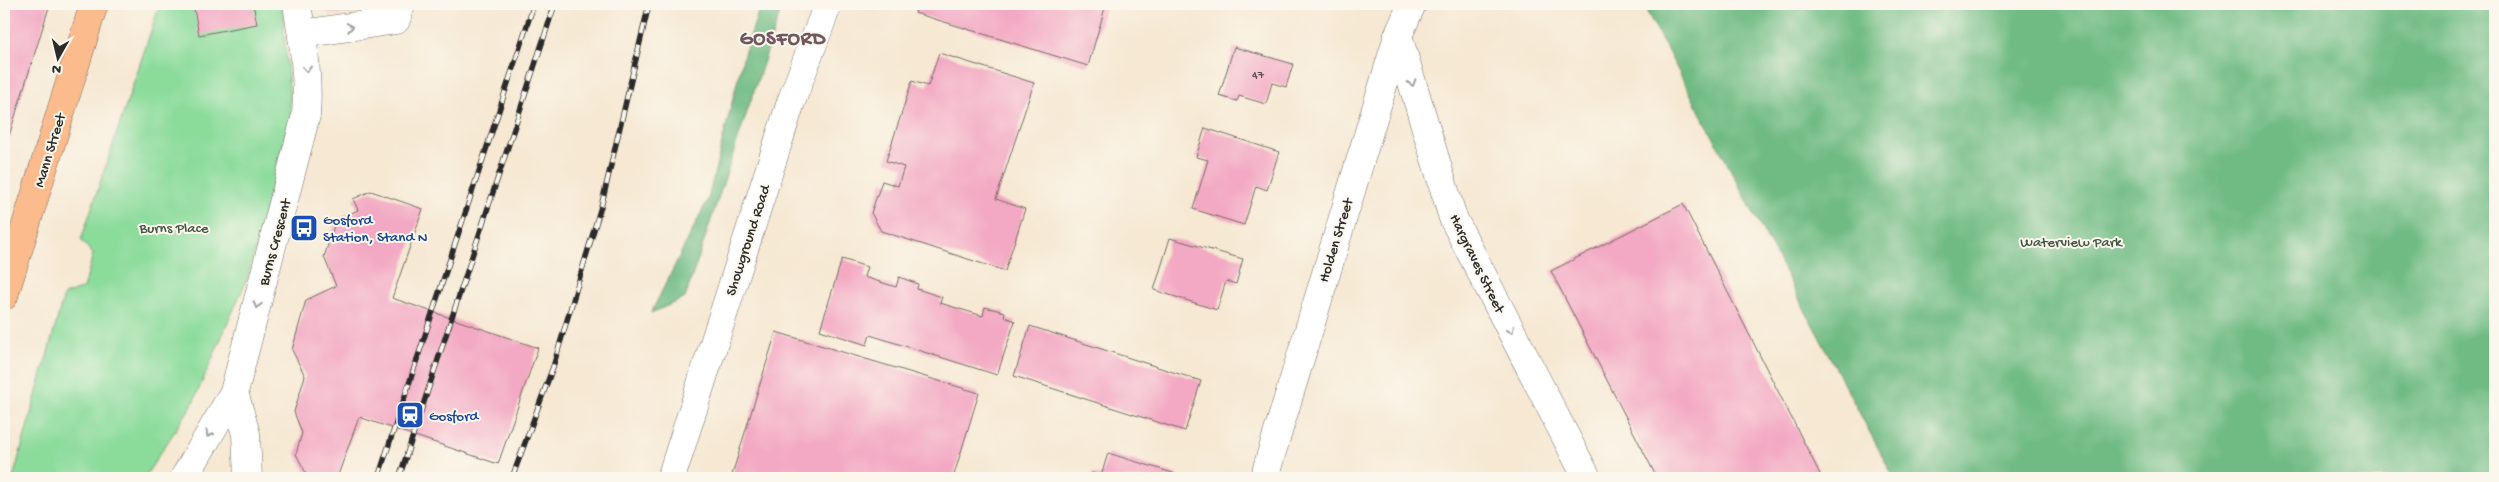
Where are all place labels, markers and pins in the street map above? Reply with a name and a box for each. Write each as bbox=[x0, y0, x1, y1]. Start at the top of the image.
place label: Gosford Station, Stand N bbox=[323, 212, 428, 247]
bus stop icon: Gosford Station, Stand N bbox=[289, 213, 319, 243]
station icon: Gosford bbox=[395, 400, 425, 430]
place label: Gosford bbox=[429, 408, 479, 426]

